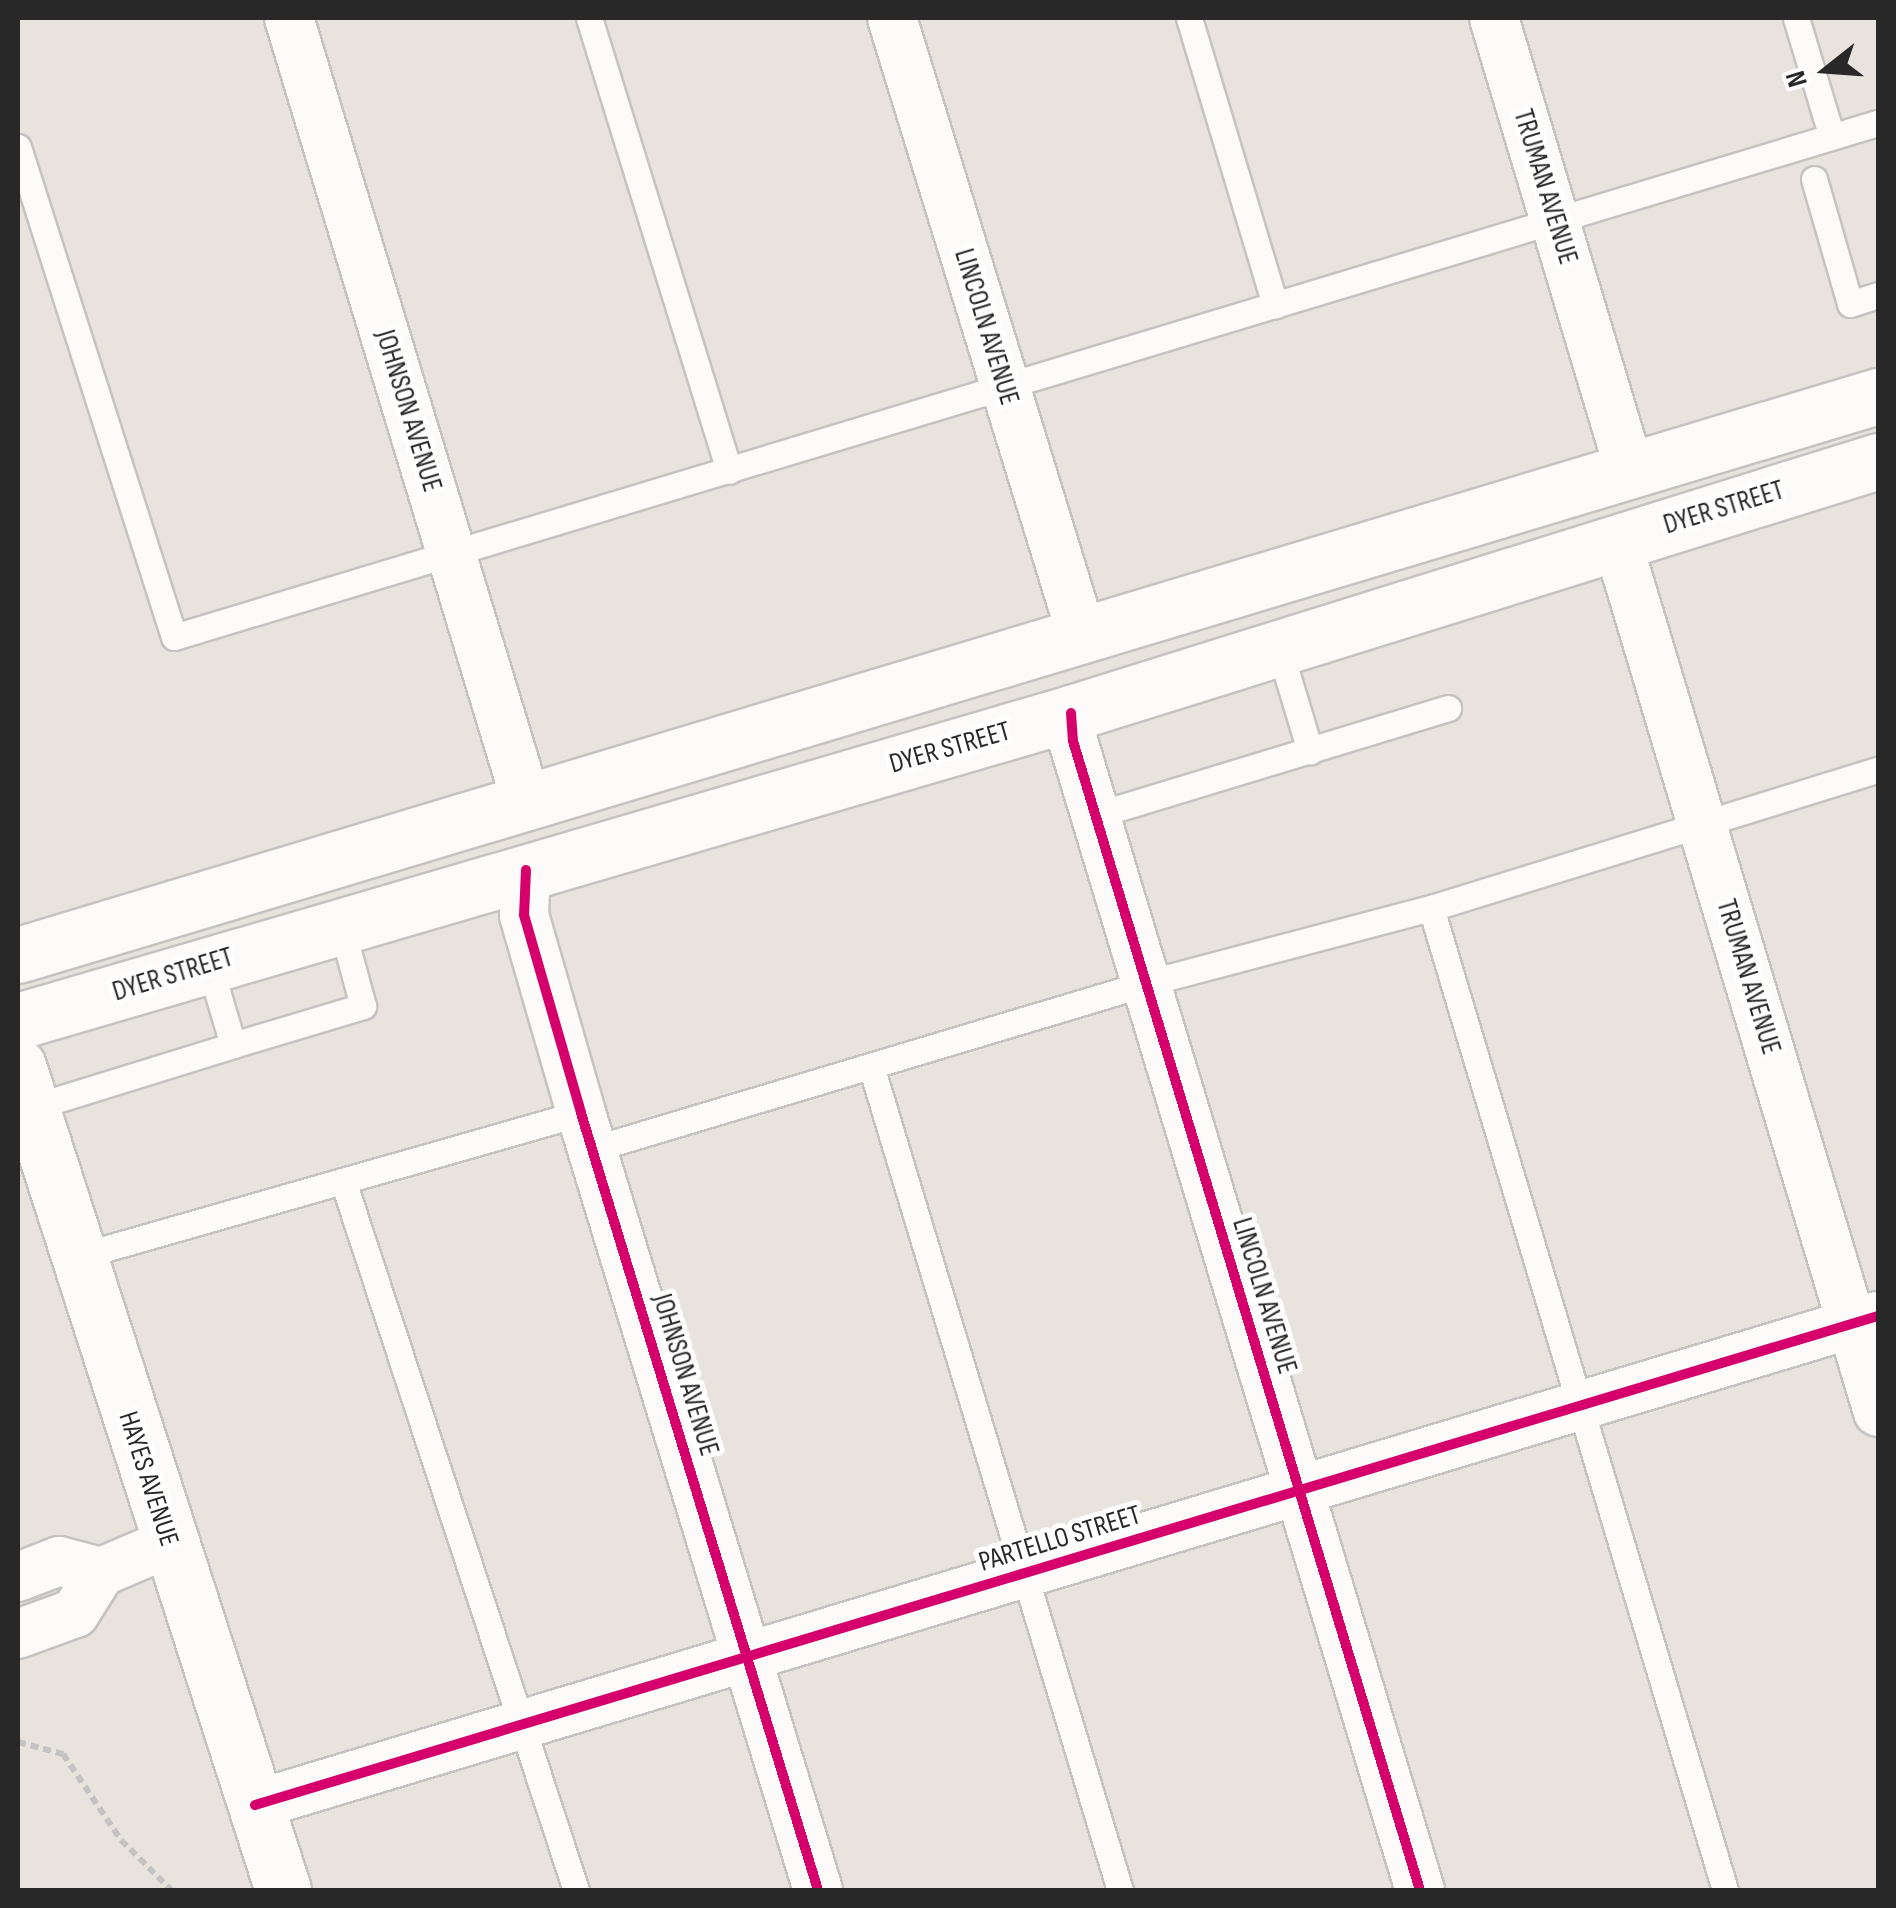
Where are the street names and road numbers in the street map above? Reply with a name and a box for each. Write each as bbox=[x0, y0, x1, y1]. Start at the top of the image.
street label: TRUMAN AVENUE bbox=[1505, 105, 1585, 269]
street label: LINCOLN AVENUE bbox=[946, 245, 1026, 409]
street label: JOHNSON AVENUE bbox=[367, 326, 449, 496]
street label: DYER STREET bbox=[1660, 474, 1788, 542]
street label: DYER STREET bbox=[886, 715, 1014, 781]
street label: TRUMAN AVENUE bbox=[1708, 895, 1788, 1059]
street label: DYER STREET bbox=[109, 941, 237, 1009]
street label: LINCOLN AVENUE bbox=[1224, 1214, 1304, 1378]
street label: JOHNSON AVENUE bbox=[644, 1290, 726, 1460]
street label: HAYES AVENUE bbox=[110, 1407, 186, 1551]
street label: PARTELLO STREET bbox=[975, 1498, 1145, 1580]

